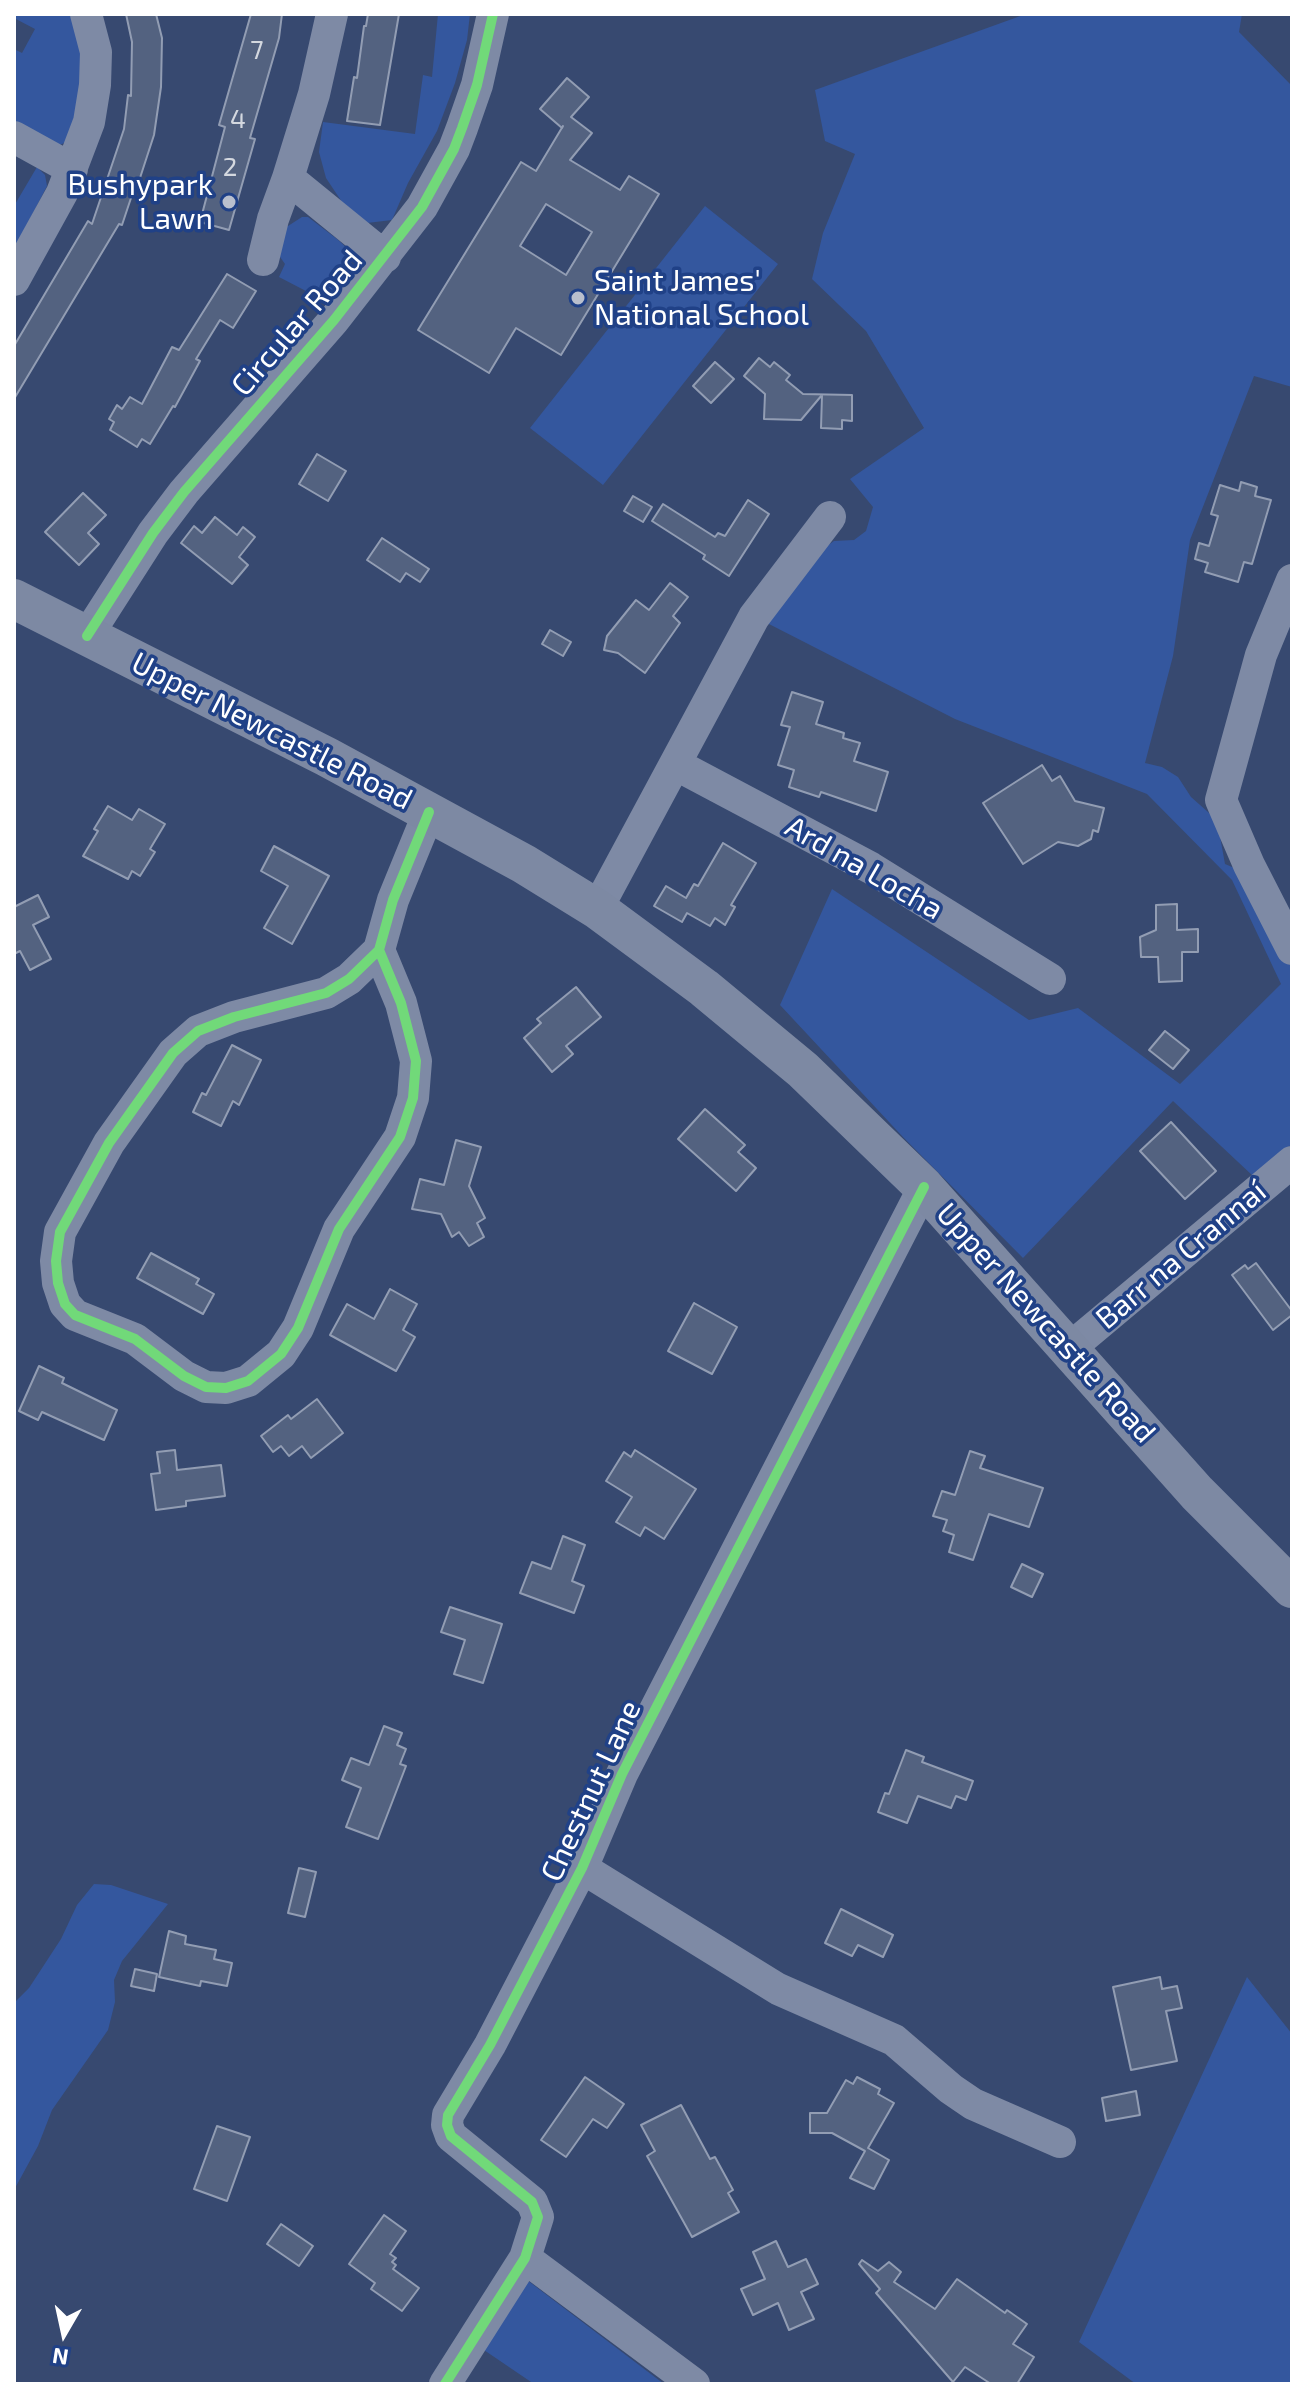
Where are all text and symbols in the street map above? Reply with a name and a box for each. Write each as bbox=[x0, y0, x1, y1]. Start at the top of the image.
house number: 7 bbox=[250, 34, 264, 66]
house number: 4 bbox=[230, 103, 246, 135]
house number: 2 bbox=[223, 151, 237, 183]
place label: Bushypark Lawn bbox=[68, 167, 213, 238]
marker: Bushypark Lawn bbox=[220, 193, 238, 211]
street label: Circular Road bbox=[224, 243, 370, 403]
place label: Saint James' National School bbox=[594, 263, 809, 334]
marker: Saint James' National School bbox=[569, 289, 587, 307]
street label: Upper Newcastle Road bbox=[126, 645, 418, 817]
street label: Ard na Locha bbox=[779, 808, 949, 928]
street label: Barr na Crannaí bbox=[1089, 1173, 1273, 1337]
street label: Upper Newcastle Road bbox=[929, 1196, 1163, 1450]
street label: Chestnut Lane bbox=[533, 1695, 649, 1887]
north arrow bbox=[24, 2294, 104, 2374]
text: N bbox=[50, 2344, 70, 2372]

